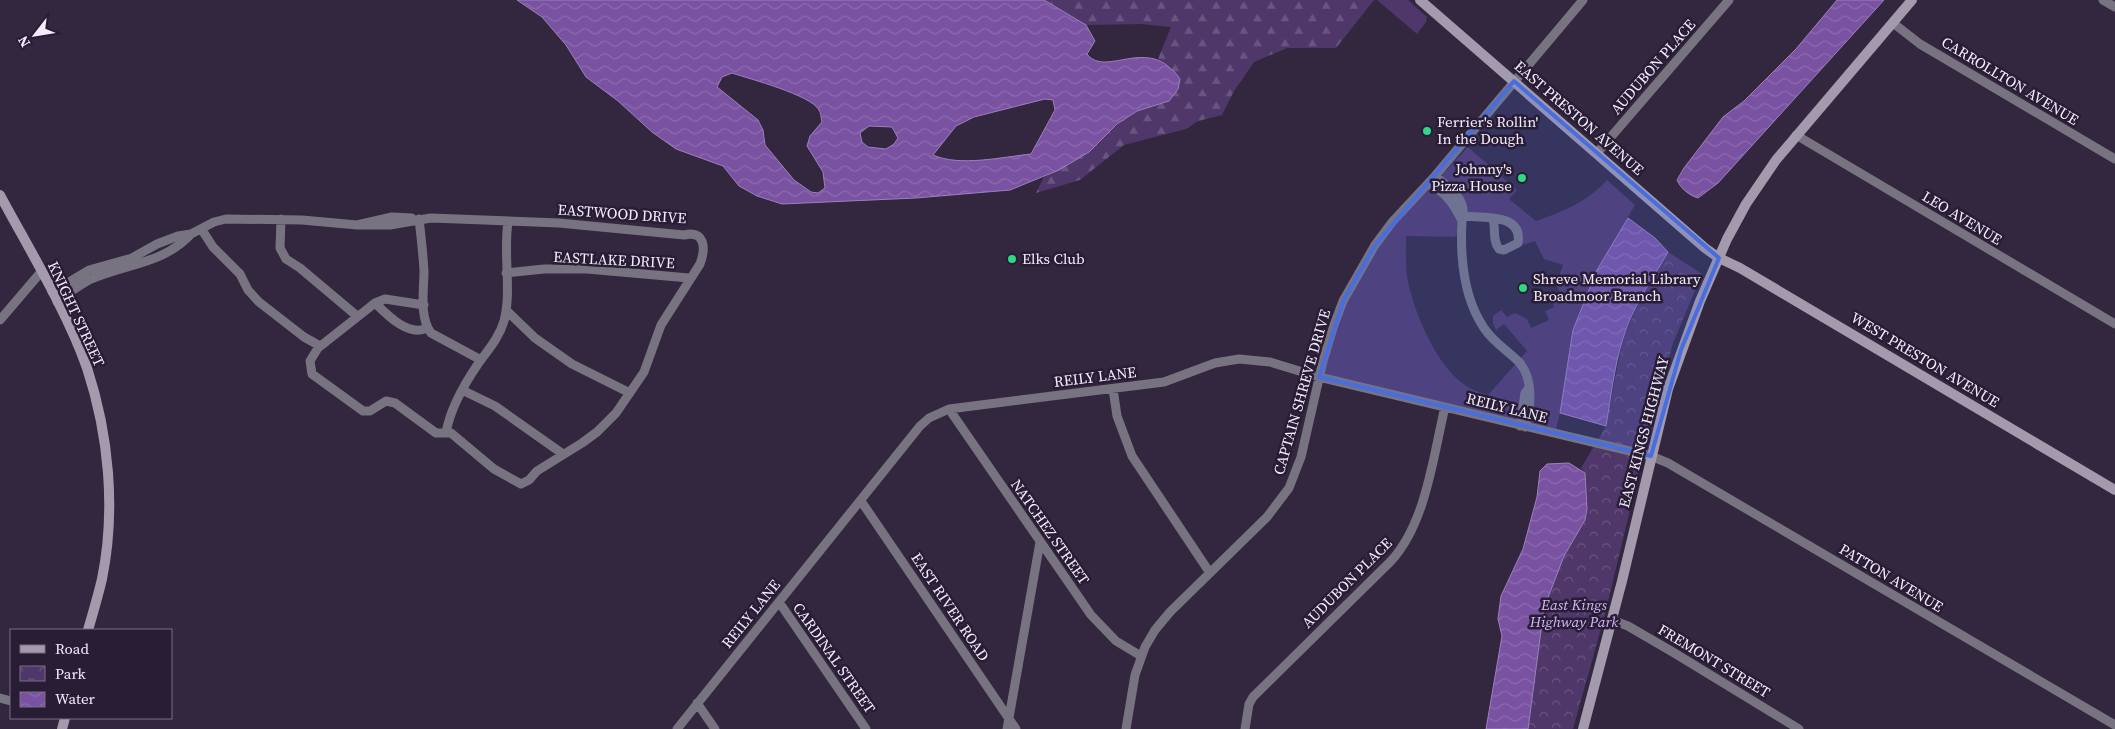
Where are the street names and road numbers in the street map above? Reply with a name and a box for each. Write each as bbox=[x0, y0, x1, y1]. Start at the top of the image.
street label: AUDUBON PLACE bbox=[1605, 14, 1700, 119]
street label: CARROLLTON AVENUE bbox=[1938, 31, 2083, 130]
street label: EAST PRESTON AVENUE bbox=[1510, 55, 1649, 180]
street label: LEO AVENUE bbox=[1918, 185, 2006, 250]
street label: EASTWOOD DRIVE bbox=[557, 199, 687, 228]
street label: EASTLAKE DRIVE bbox=[553, 246, 675, 273]
street label: KNIGHT STREET bbox=[43, 258, 110, 370]
street label: CAPTAIN SHREVE DRIVE bbox=[1268, 307, 1335, 477]
street label: WEST PRESTON AVENUE bbox=[1847, 307, 2003, 412]
street label: EAST KINGS HIGHWAY bbox=[1613, 353, 1674, 510]
street label: REILY LANE bbox=[1053, 361, 1137, 392]
street label: REILY LANE bbox=[1464, 387, 1550, 428]
street label: NATCHEZ STREET bbox=[1006, 475, 1095, 589]
street label: AUDUBON PLACE bbox=[1297, 533, 1397, 633]
street label: PATTON AVENUE bbox=[1835, 538, 1947, 617]
street label: EAST RIVER ROAD bbox=[906, 548, 994, 665]
street label: REILY LANE bbox=[716, 575, 785, 653]
street label: CARDINAL STREET bbox=[788, 598, 881, 717]
street label: FREMONT STREET bbox=[1654, 619, 1774, 702]

